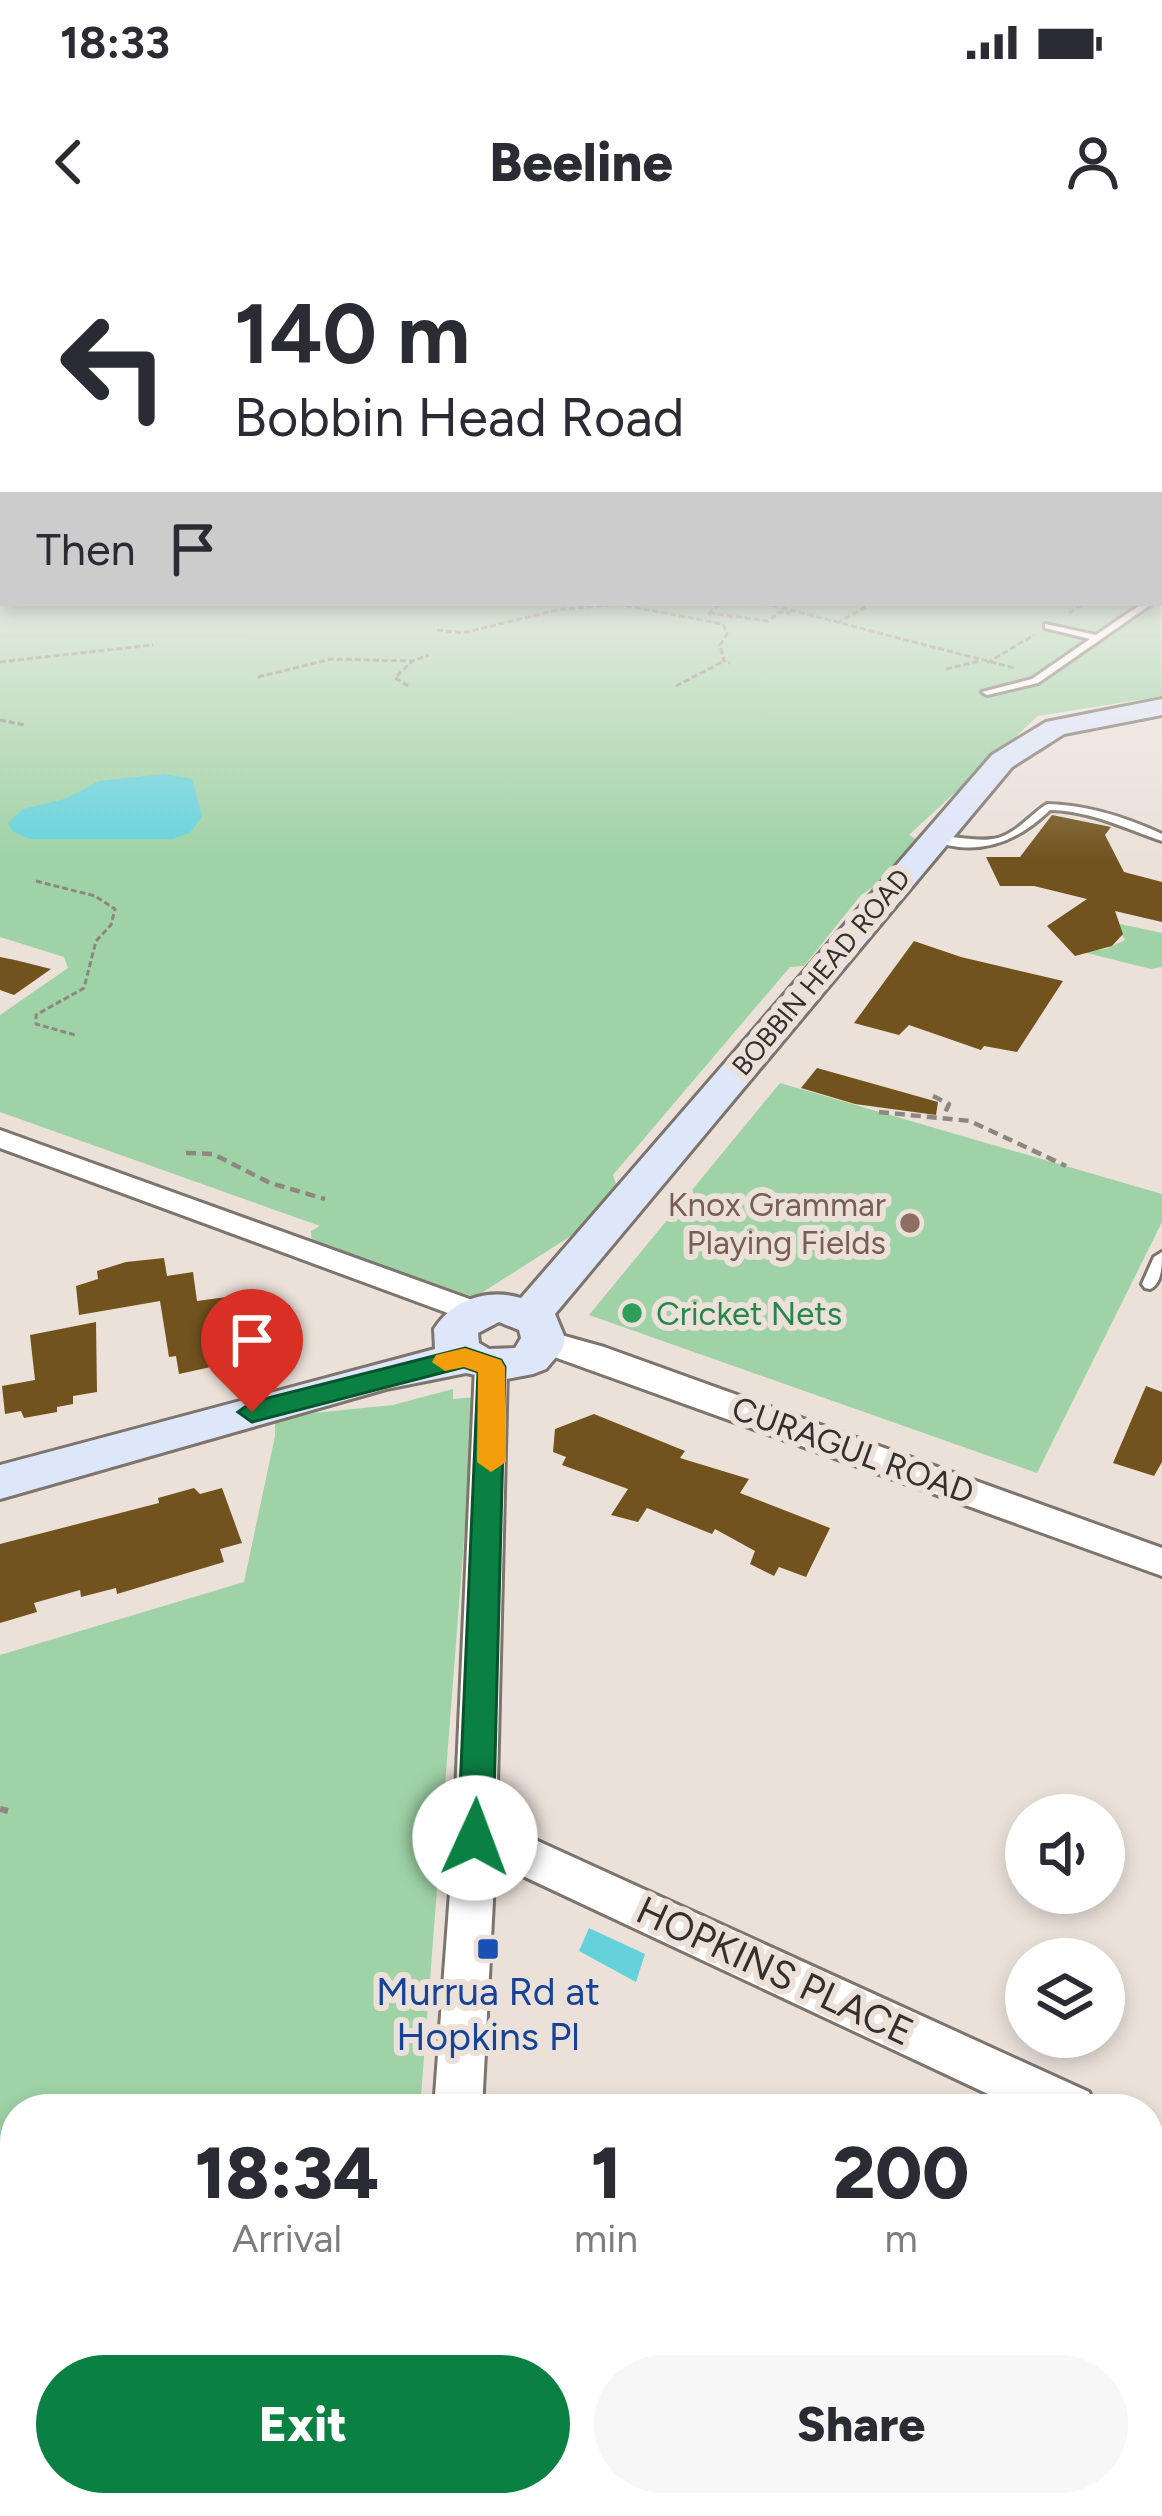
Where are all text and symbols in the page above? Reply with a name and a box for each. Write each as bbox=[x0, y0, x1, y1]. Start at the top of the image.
text: 18:33 bbox=[60, 15, 170, 69]
icon: back bbox=[36, 129, 102, 195]
icon: person bbox=[1060, 129, 1126, 195]
text: Beeline bbox=[489, 130, 673, 195]
text: 140 m bbox=[234, 283, 470, 384]
icon: left bbox=[36, 288, 192, 444]
text: Bobbin Head Road bbox=[234, 385, 684, 450]
icon: arrive bbox=[160, 516, 226, 582]
text: Then bbox=[36, 522, 136, 576]
street label: BOBBIN HEAD ROAD bbox=[725, 862, 917, 1082]
place label: Knox Grammar Playing Fields bbox=[668, 1185, 886, 1262]
marker: Knox Grammar Playing Fields bbox=[897, 1210, 923, 1236]
pin bbox=[201, 1289, 303, 1412]
place label: Cricket Nets bbox=[656, 1294, 842, 1333]
marker: Cricket Nets bbox=[619, 1300, 645, 1326]
icon: arrive bbox=[219, 1307, 285, 1373]
street label: CURAGUL ROAD bbox=[727, 1388, 979, 1512]
position arrow bbox=[412, 1775, 538, 1901]
map controls bbox=[1005, 1794, 1125, 2058]
button: sound bbox=[1005, 1794, 1125, 1914]
street label: HOPKINS PLACE bbox=[629, 1886, 921, 2056]
marker: Murrua Rd at Hopkins Pl bbox=[475, 1936, 501, 1962]
button: layers bbox=[1005, 1938, 1125, 2058]
place label: Murrua Rd at Hopkins Pl bbox=[376, 1968, 600, 2060]
text: 18:34 bbox=[195, 2130, 379, 2216]
text: 1 bbox=[591, 2130, 621, 2216]
text: 200 bbox=[833, 2130, 969, 2216]
text: Arrival bbox=[232, 2215, 342, 2262]
text: min bbox=[574, 2215, 638, 2262]
text: m bbox=[884, 2215, 918, 2262]
button: Exit bbox=[36, 2355, 570, 2493]
button: Share bbox=[594, 2355, 1128, 2493]

